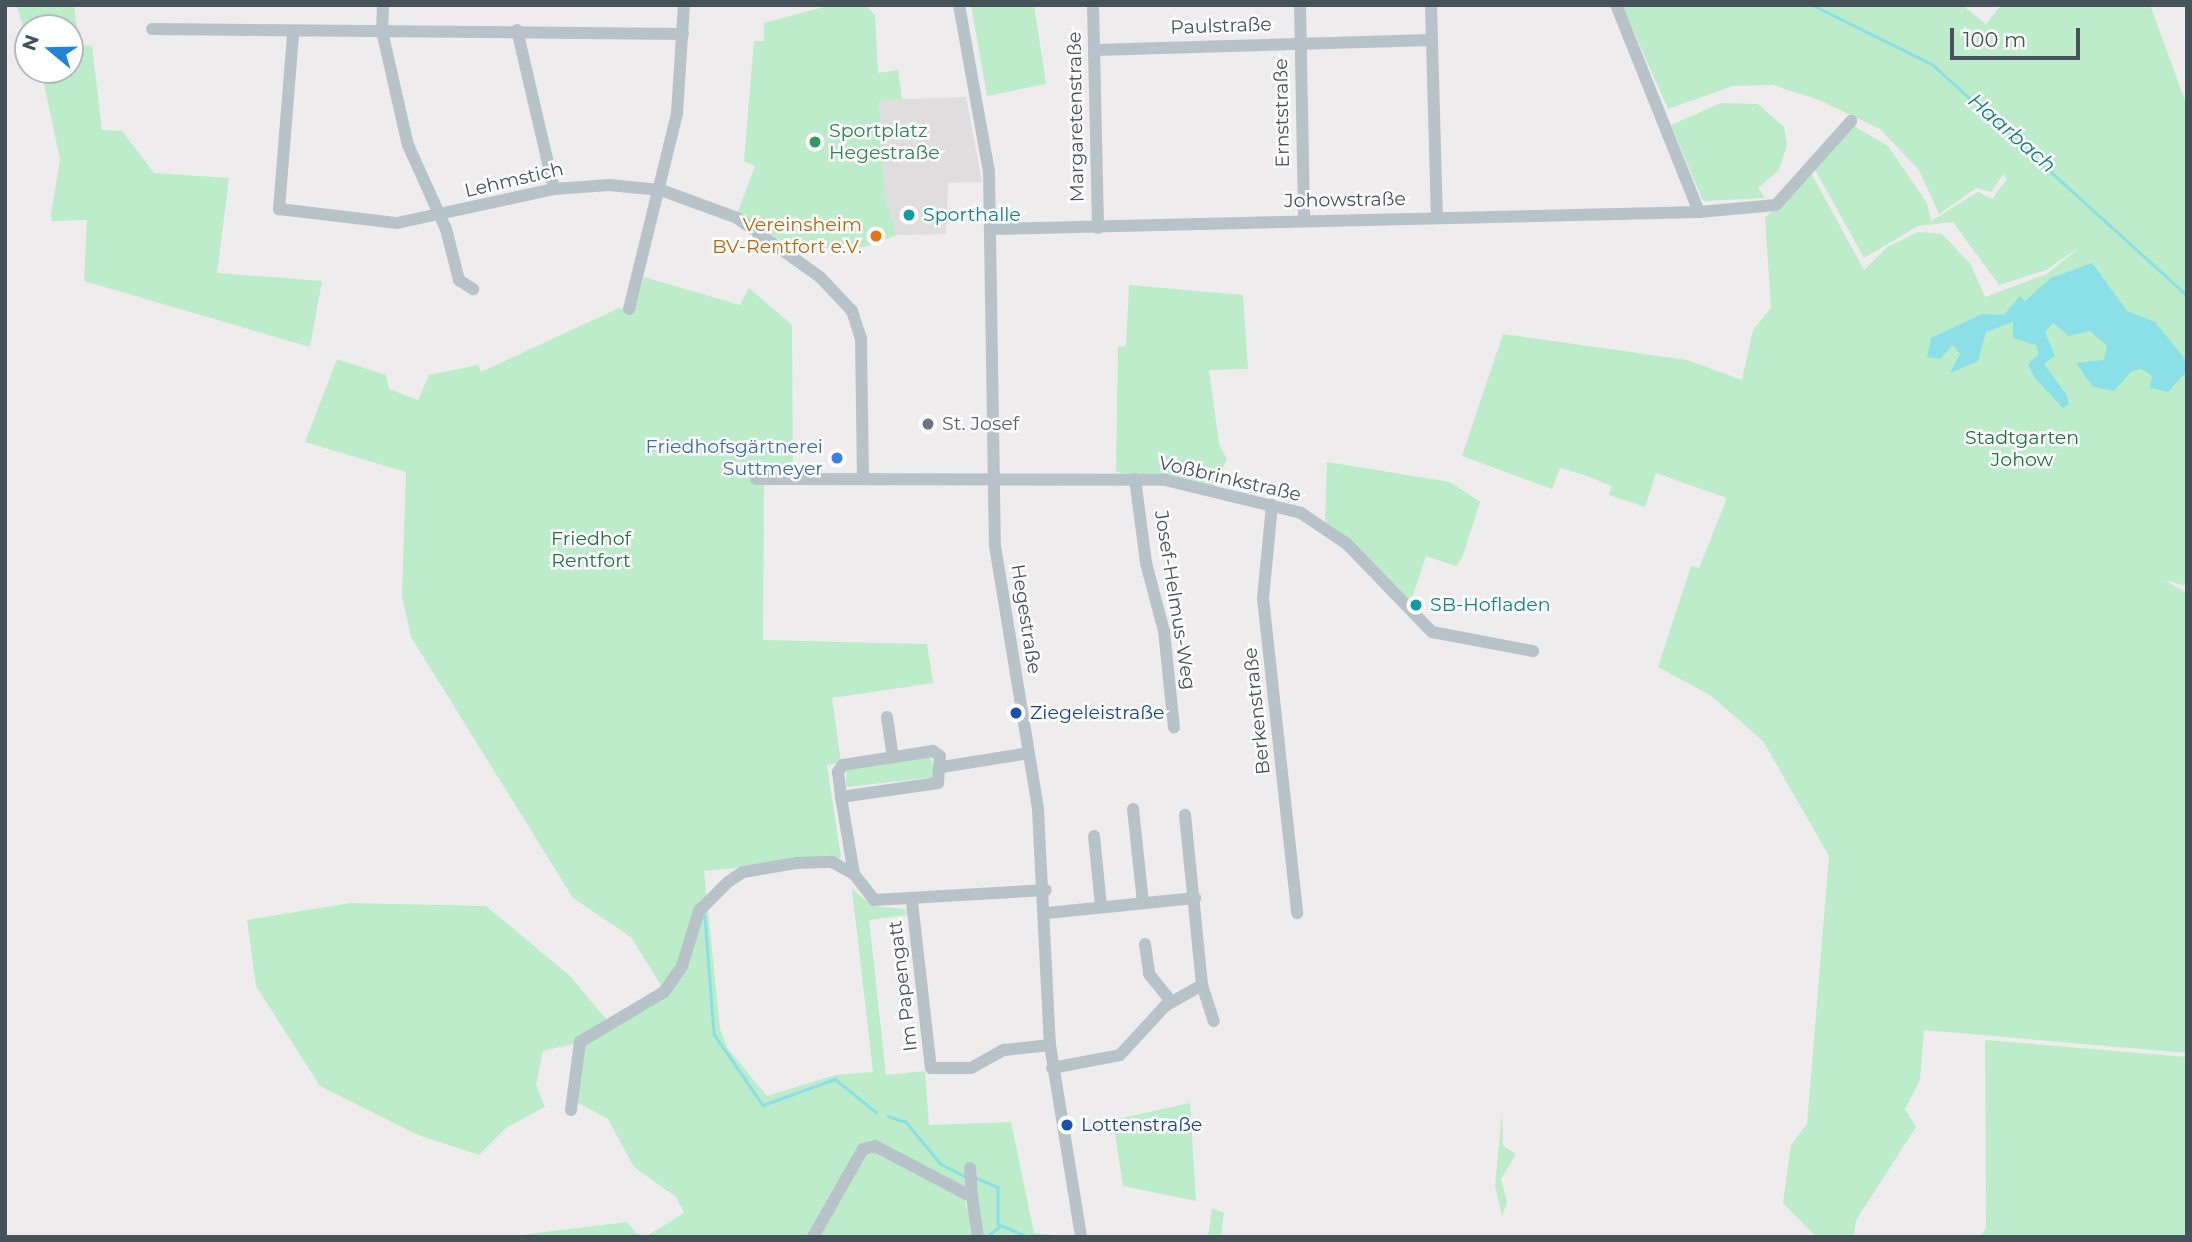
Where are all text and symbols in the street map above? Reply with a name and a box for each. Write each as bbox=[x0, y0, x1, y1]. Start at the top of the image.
street label: Paulstraße bbox=[1170, 13, 1272, 39]
north arrow bbox=[14, 14, 84, 84]
scale bar bbox=[1954, 14, 2084, 58]
text: 100 m bbox=[1963, 27, 2026, 52]
street label: Margaretenstraße bbox=[1063, 31, 1089, 203]
text: N bbox=[17, 32, 44, 54]
street label: Ernststraße bbox=[1270, 58, 1294, 168]
water label: Haarbach bbox=[1963, 88, 2061, 178]
place label: Sportplatz Hegestraße bbox=[829, 120, 940, 164]
marker: Sportplatz Hegestraße bbox=[807, 134, 823, 150]
street label: Lehmstich bbox=[462, 158, 566, 202]
street label: Johowstraße bbox=[1284, 188, 1406, 212]
place label: Sporthalle bbox=[923, 204, 1021, 226]
marker: Sporthalle bbox=[901, 207, 917, 223]
place label: Vereinsheim BV-Rentfort e.V. bbox=[712, 214, 862, 258]
marker: Vereinsheim BV-Rentfort e.V. bbox=[868, 228, 884, 244]
place label: St. Josef bbox=[942, 413, 1019, 435]
marker: St. Josef bbox=[920, 416, 936, 432]
park label: Stadtgarten Johow bbox=[1965, 427, 2079, 471]
place label: Friedhofsgärtnerei Suttmeyer bbox=[646, 436, 823, 480]
marker: Friedhofsgärtnerei Suttmeyer bbox=[829, 450, 845, 466]
street label: Voßbrinkstraße bbox=[1157, 452, 1303, 506]
street label: Josef-Helmus-Weg bbox=[1150, 509, 1200, 691]
park label: Friedhof Rentfort bbox=[551, 528, 631, 572]
street label: Hegestraße bbox=[1006, 563, 1046, 675]
place label: SB-Hofladen bbox=[1430, 594, 1551, 616]
marker: SB-Hofladen bbox=[1408, 597, 1424, 613]
street label: Berkenstraße bbox=[1239, 646, 1275, 776]
place label: Ziegeleistraße bbox=[1030, 702, 1164, 724]
marker: Ziegeleistraße bbox=[1008, 705, 1024, 721]
street label: Im Papengatt bbox=[884, 919, 922, 1053]
place label: Lottenstraße bbox=[1081, 1114, 1202, 1136]
marker: Lottenstraße bbox=[1059, 1117, 1075, 1133]

